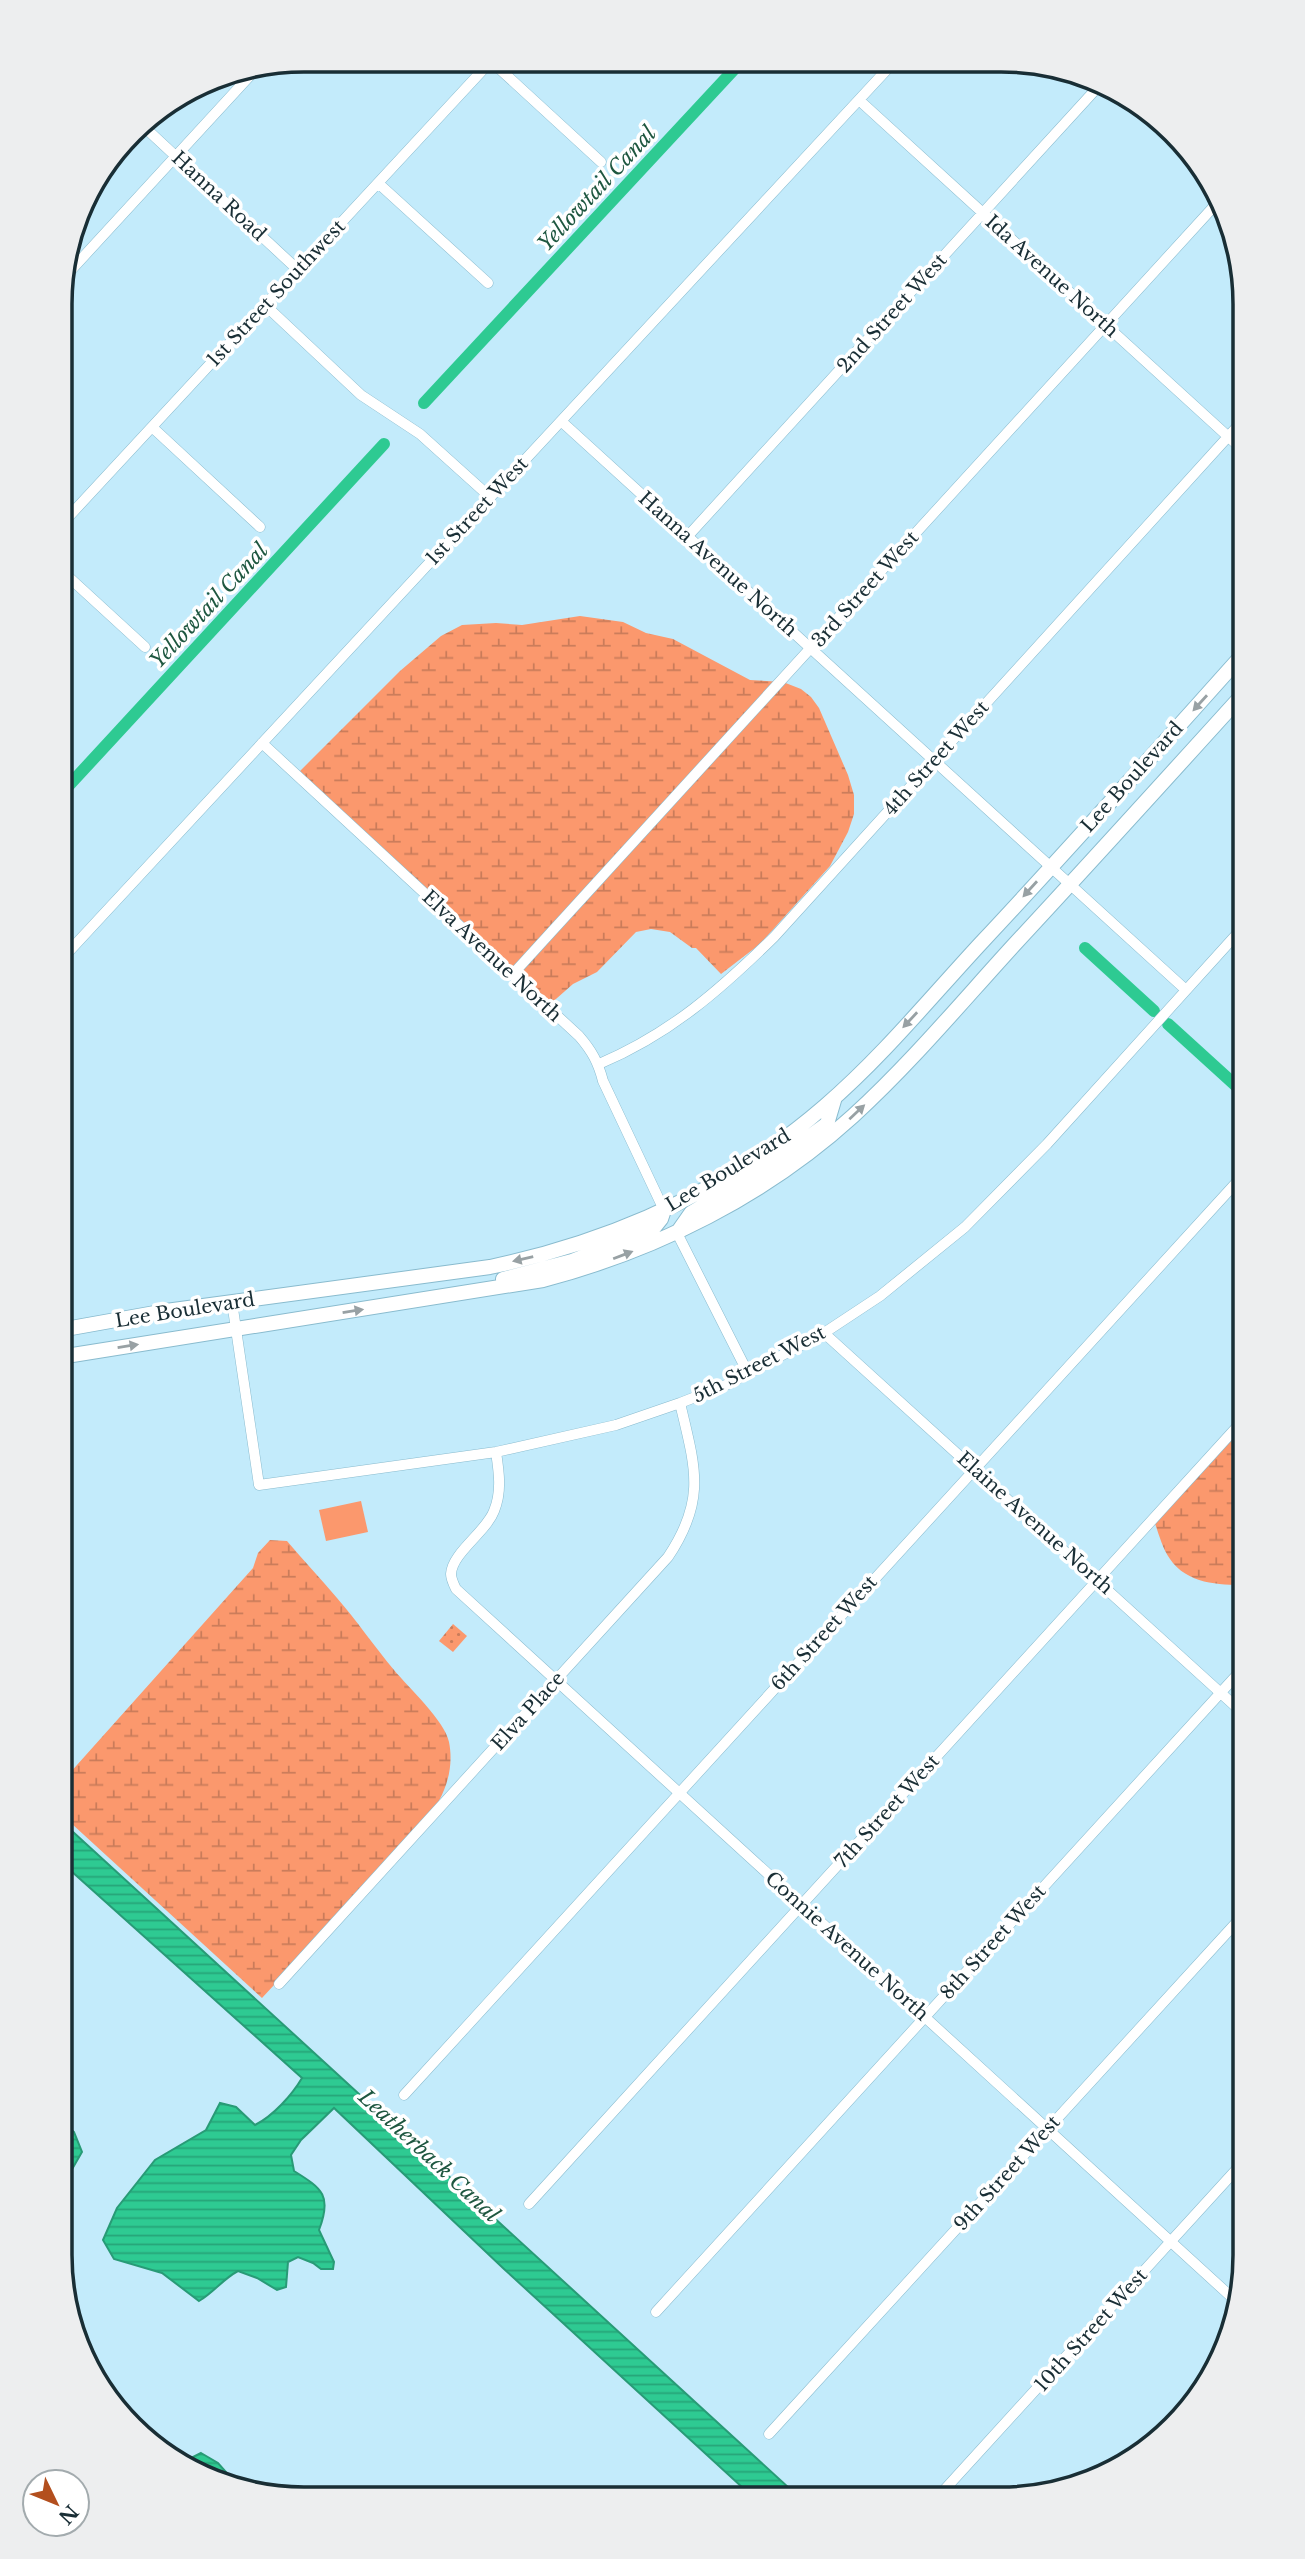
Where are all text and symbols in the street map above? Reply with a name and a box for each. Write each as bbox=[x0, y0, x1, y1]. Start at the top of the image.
water label: Yellowtail Canal bbox=[532, 121, 662, 257]
street label: Hanna Road bbox=[167, 146, 271, 246]
street label: Ida Avenue North bbox=[981, 210, 1123, 342]
street label: 1st Street Southwest bbox=[202, 214, 351, 371]
street label: 2nd Street West bbox=[832, 248, 952, 377]
street label: 1st Street West bbox=[421, 452, 533, 570]
street label: Hanna Avenue North bbox=[634, 487, 802, 641]
street label: 3rd Street West bbox=[807, 526, 924, 652]
water label: Yellowtail Canal bbox=[144, 538, 274, 674]
one-way arrow bbox=[1192, 694, 1208, 711]
street label: 4th Street West bbox=[879, 695, 994, 820]
street label: Lee Boulevard bbox=[1076, 717, 1188, 837]
one-way arrow bbox=[1023, 881, 1039, 898]
street label: Elva Avenue North bbox=[417, 885, 567, 1027]
one-way arrow bbox=[902, 1011, 918, 1029]
one-way arrow bbox=[848, 1104, 866, 1120]
street label: Lee Boulevard bbox=[662, 1124, 795, 1216]
one-way arrow bbox=[612, 1250, 633, 1261]
one-way arrow bbox=[512, 1254, 534, 1265]
street label: Lee Boulevard bbox=[113, 1288, 257, 1332]
one-way arrow bbox=[342, 1305, 364, 1316]
street label: 5th Street West bbox=[689, 1320, 830, 1407]
one-way arrow bbox=[117, 1340, 139, 1351]
street label: Elaine Avenue North bbox=[952, 1447, 1118, 1599]
street label: 6th Street West bbox=[766, 1570, 882, 1695]
street label: Elva Place bbox=[487, 1667, 569, 1755]
street label: 7th Street West bbox=[830, 1749, 944, 1872]
street label: Connie Avenue North bbox=[761, 1867, 933, 2025]
street label: 8th Street West bbox=[935, 1879, 1051, 2004]
water label: Leatherback Canal bbox=[352, 2083, 505, 2228]
street label: 9th Street West bbox=[949, 2110, 1065, 2235]
street label: 10th Street West bbox=[1030, 2263, 1153, 2396]
north arrow bbox=[21, 2468, 91, 2538]
text: N bbox=[53, 2500, 83, 2529]

